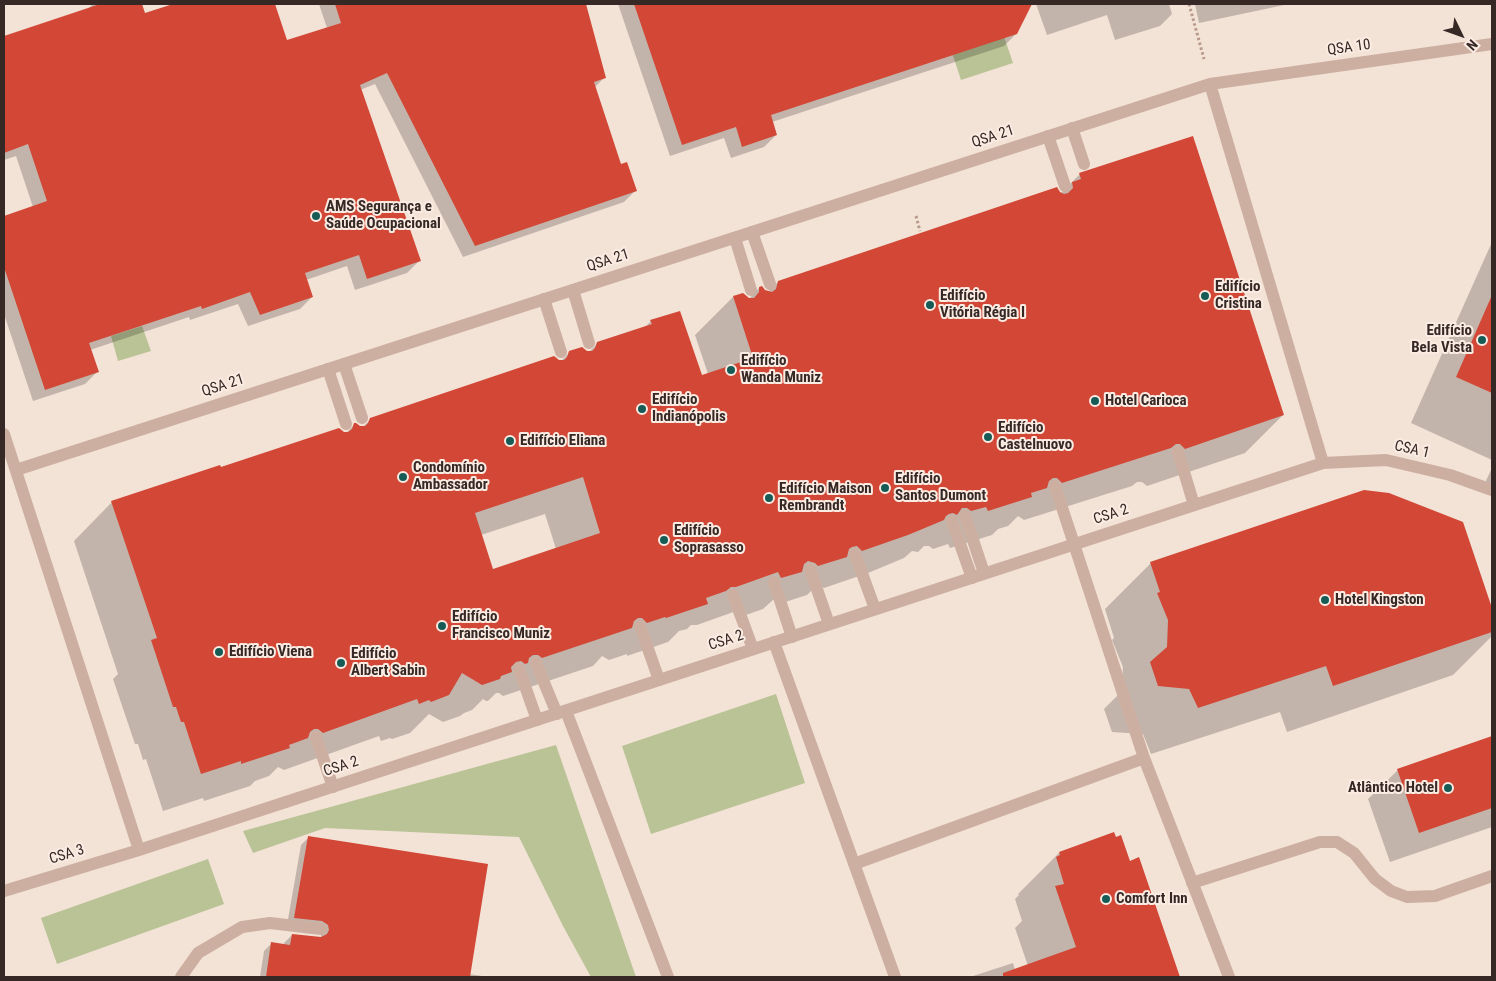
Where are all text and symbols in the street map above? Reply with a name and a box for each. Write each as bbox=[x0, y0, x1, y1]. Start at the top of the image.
north arrow bbox=[1436, 10, 1486, 60]
street label: QSA 10 bbox=[1326, 36, 1372, 60]
text: N bbox=[1463, 36, 1481, 54]
street label: QSA 21 bbox=[969, 122, 1017, 152]
place label: AMS Segurança e Saúde Ocupacional bbox=[326, 198, 441, 233]
marker: AMS Segurança e Saúde Ocupacional bbox=[310, 210, 322, 222]
street label: QSA 21 bbox=[584, 246, 632, 276]
place label: Edifício Cristina bbox=[1215, 278, 1262, 313]
place label: Edifício Vitória Régia I bbox=[940, 287, 1025, 322]
marker: Edifício Cristina bbox=[1199, 290, 1211, 302]
marker: Edifício Vitória Régia I bbox=[924, 299, 936, 311]
place label: Edifício Bela Vista bbox=[1411, 322, 1472, 357]
marker: Edifício Bela Vista bbox=[1476, 334, 1488, 346]
place label: Edifício Wanda Muniz bbox=[741, 352, 821, 387]
marker: Edifício Wanda Muniz bbox=[725, 364, 737, 376]
street label: QSA 21 bbox=[199, 371, 247, 401]
place label: Edifício Indianópolis bbox=[652, 391, 726, 426]
place label: Hotel Carioca bbox=[1105, 392, 1186, 410]
marker: Hotel Carioca bbox=[1089, 395, 1101, 407]
marker: Edifício Indianópolis bbox=[636, 403, 648, 415]
place label: Edifício Castelnuovo bbox=[998, 419, 1072, 454]
marker: Edifício Castelnuovo bbox=[982, 431, 994, 443]
place label: Edifício Eliana bbox=[520, 432, 605, 450]
marker: Edifício Eliana bbox=[504, 435, 516, 447]
street label: CSA 1 bbox=[1393, 437, 1431, 463]
place label: Condomínio Ambassador bbox=[413, 459, 488, 494]
place label: Edifício Santos Dumont bbox=[895, 470, 986, 505]
marker: Condomínio Ambassador bbox=[397, 471, 409, 483]
place label: Edifício Maison Rembrandt bbox=[779, 480, 872, 515]
marker: Edifício Santos Dumont bbox=[879, 482, 891, 494]
marker: Edifício Maison Rembrandt bbox=[763, 492, 775, 504]
street label: CSA 2 bbox=[1091, 501, 1131, 529]
place label: Edifício Soprasasso bbox=[674, 522, 744, 557]
marker: Edifício Soprasasso bbox=[658, 534, 670, 546]
place label: Hotel Kingston bbox=[1335, 591, 1424, 609]
marker: Hotel Kingston bbox=[1319, 594, 1331, 606]
place label: Edifício Francisco Muniz bbox=[452, 608, 550, 643]
marker: Edifício Francisco Muniz bbox=[436, 620, 448, 632]
street label: CSA 2 bbox=[706, 627, 746, 655]
place label: Edifício Viena bbox=[229, 643, 312, 661]
place label: Edifício Albert Sabin bbox=[351, 645, 425, 680]
marker: Edifício Viena bbox=[213, 646, 225, 658]
marker: Edifício Albert Sabin bbox=[335, 657, 347, 669]
street label: CSA 2 bbox=[321, 753, 361, 781]
place label: Atlântico Hotel bbox=[1348, 779, 1438, 797]
marker: Atlântico Hotel bbox=[1442, 782, 1454, 794]
street label: CSA 3 bbox=[47, 841, 87, 869]
place label: Comfort Inn bbox=[1116, 890, 1188, 908]
marker: Comfort Inn bbox=[1100, 893, 1112, 905]

